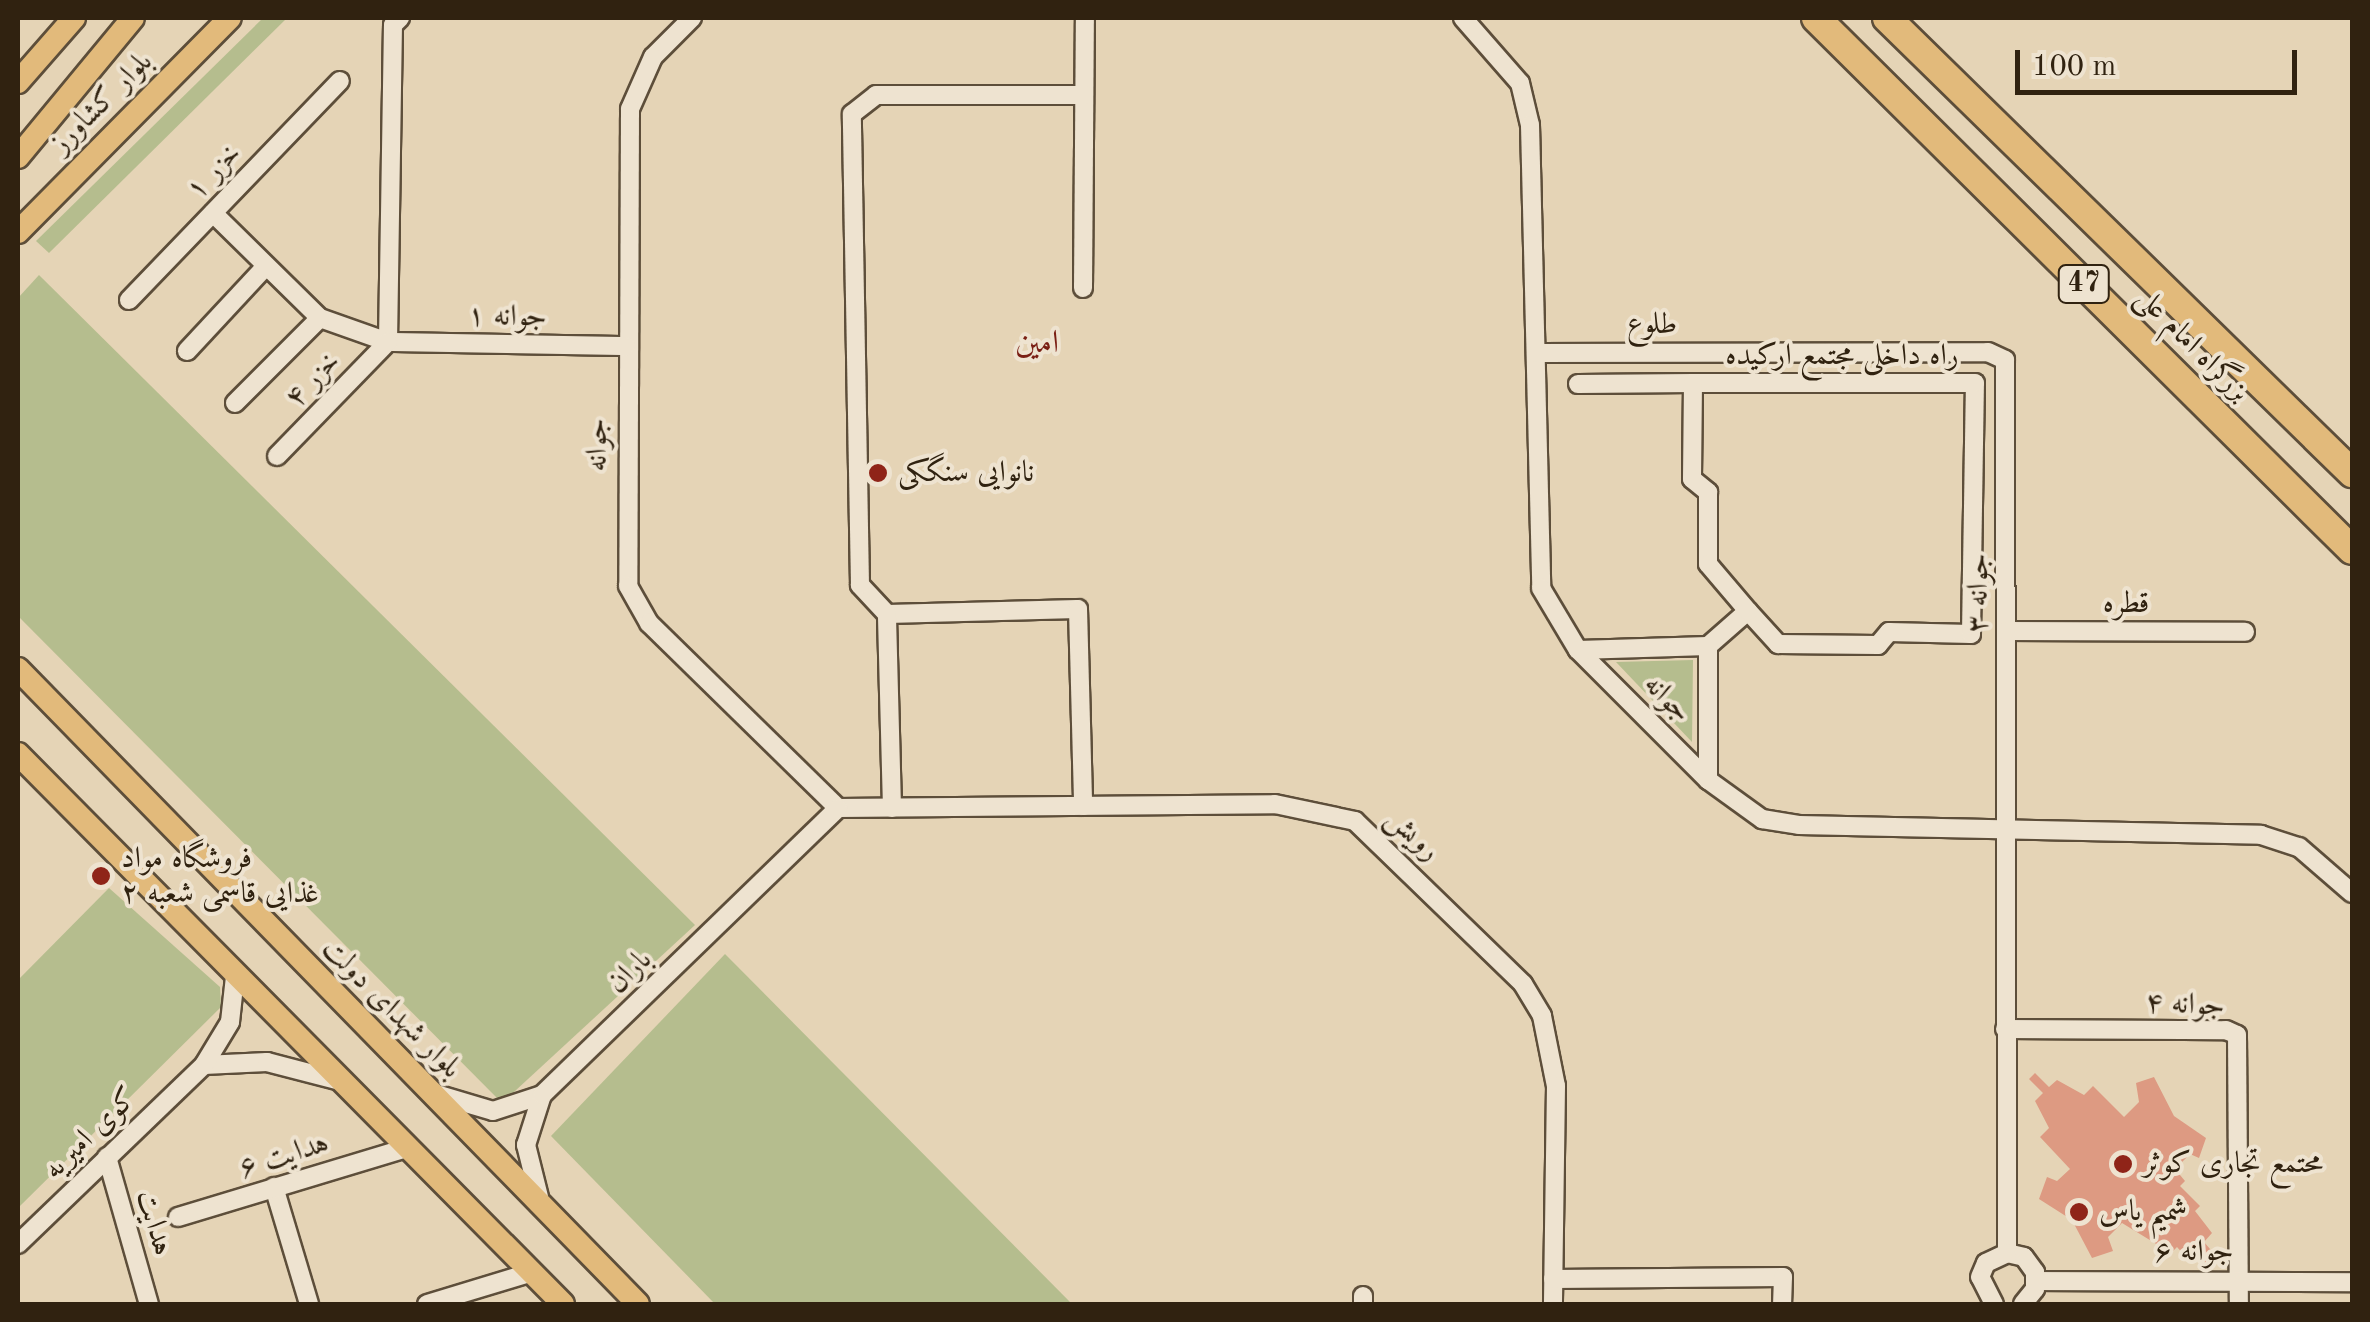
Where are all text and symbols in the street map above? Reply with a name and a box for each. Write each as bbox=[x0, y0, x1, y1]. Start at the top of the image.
scale bar bbox=[2020, 30, 2302, 92]
street label: بلوار کشاورز bbox=[44, 45, 160, 161]
text: 100 m bbox=[2032, 52, 2116, 82]
street label: خزر ۱ bbox=[179, 136, 249, 208]
road number: 47 bbox=[2056, 261, 2112, 307]
street label: بزرگراه امام علی bbox=[2127, 280, 2257, 410]
street label: جوانه ۱ bbox=[467, 298, 547, 336]
street label: طلوع bbox=[1627, 307, 1677, 343]
district label: امین bbox=[1015, 325, 1059, 363]
street label: راه داخلی مجتمع ارکیده bbox=[1725, 338, 1959, 374]
street label: خزر ۴ bbox=[278, 344, 348, 416]
street label: جوانه bbox=[580, 418, 616, 472]
place label: نانوایی سنگکی bbox=[898, 455, 1034, 491]
marker: نانوایی سنگکی bbox=[867, 462, 889, 484]
street label: جوانه ۳ bbox=[1960, 553, 1998, 633]
street label: قطره bbox=[2103, 586, 2149, 622]
street label: جوانه bbox=[1635, 667, 1699, 731]
street label: رویش bbox=[1377, 801, 1447, 869]
place label: فروشگاه مواد غذایی قاسمی شعبه ۲ bbox=[121, 841, 319, 912]
marker: فروشگاه مواد غذایی قاسمی شعبه ۲ bbox=[90, 865, 112, 887]
street label: بلوار شهدای دولت bbox=[314, 932, 468, 1086]
street label: باران bbox=[600, 942, 660, 1002]
street label: جوانه ۴ bbox=[2144, 985, 2226, 1025]
street label: کوی امیریه bbox=[36, 1080, 146, 1188]
street label: هدایت ۶ bbox=[235, 1125, 333, 1187]
place label: محتمع تجاری کوثر bbox=[2143, 1146, 2323, 1182]
marker: محتمع تجاری کوثر bbox=[2112, 1153, 2134, 1175]
street label: هدایت bbox=[128, 1186, 180, 1260]
place label: شمیم یاس bbox=[2099, 1194, 2187, 1230]
marker: شمیم یاس bbox=[2068, 1201, 2090, 1223]
street label: جوانه ۶ bbox=[2154, 1234, 2234, 1270]

